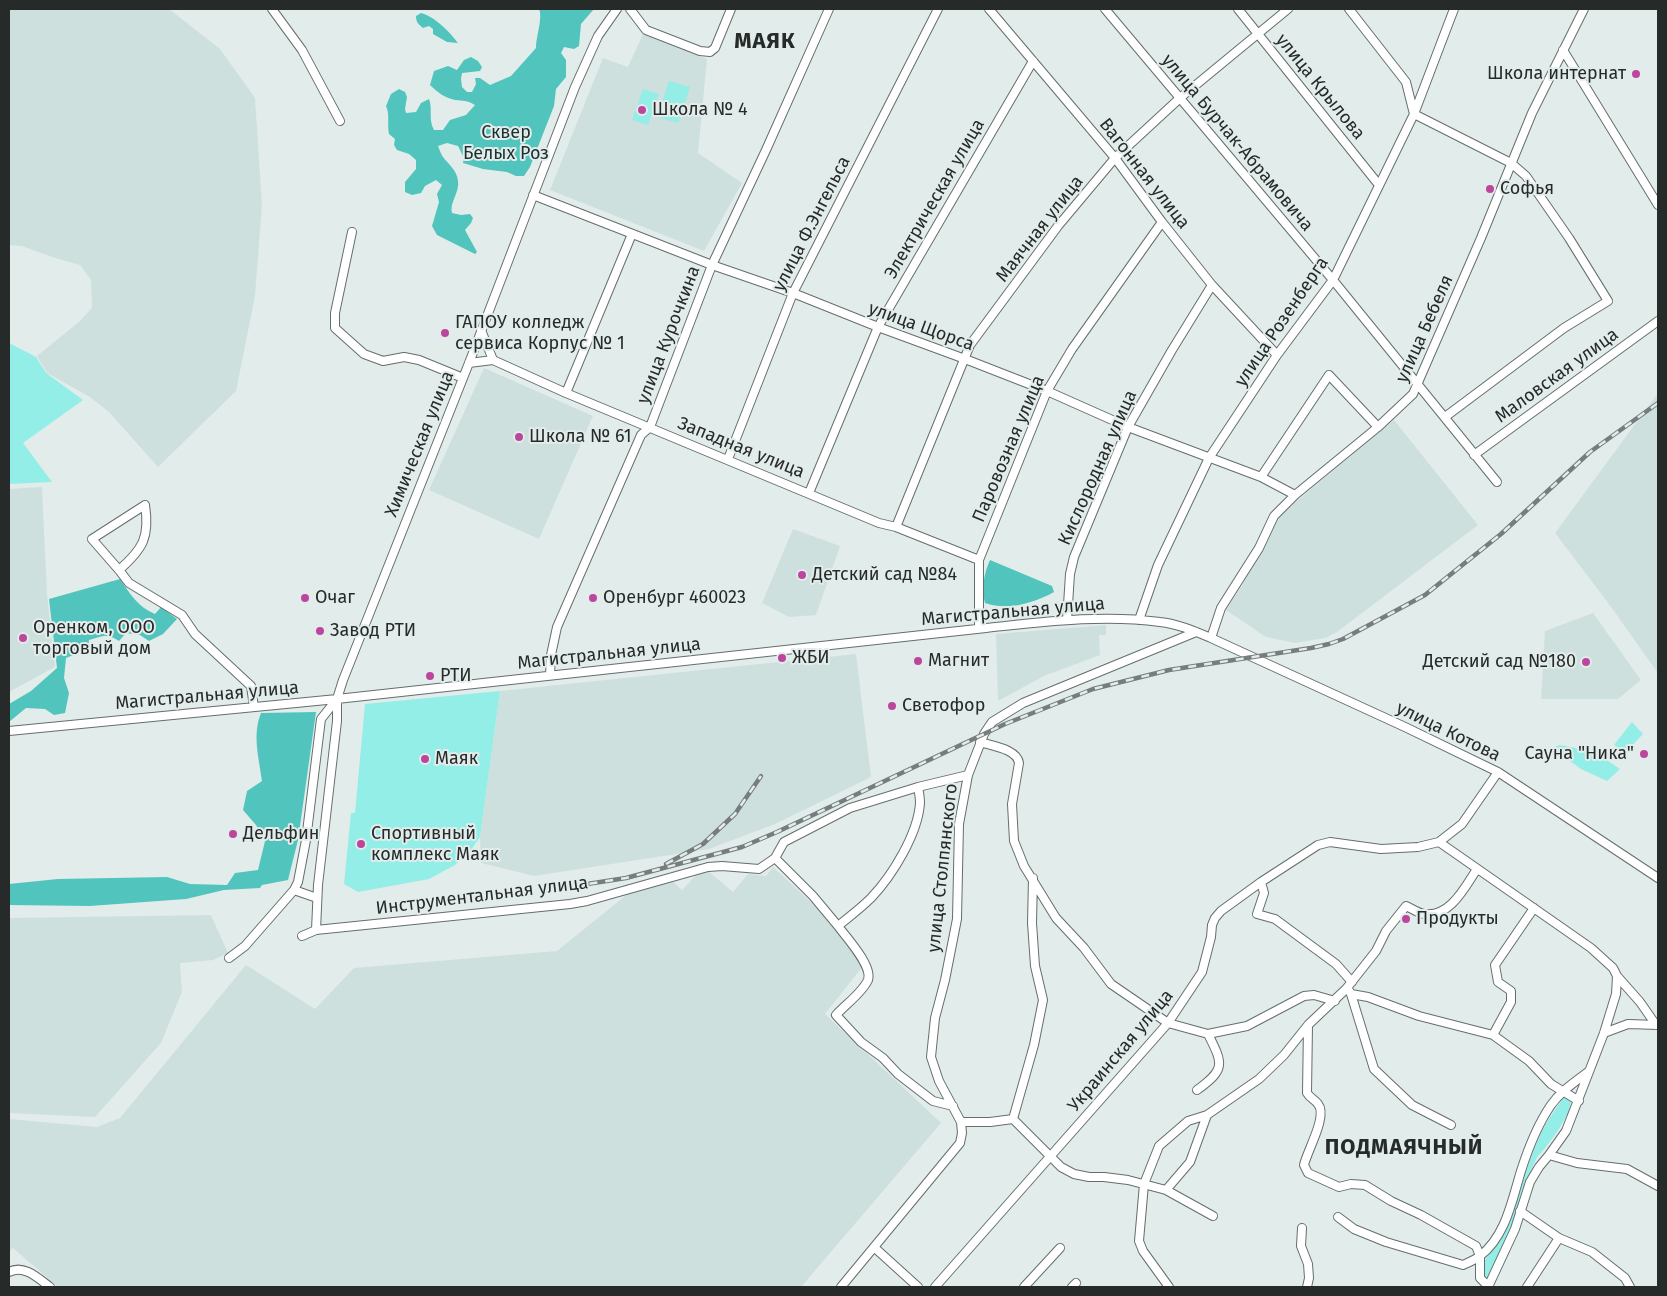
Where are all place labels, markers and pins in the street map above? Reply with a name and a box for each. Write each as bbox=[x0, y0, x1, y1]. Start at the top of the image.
place label: Школа интернат bbox=[1487, 63, 1626, 85]
marker: Школа интернат bbox=[1630, 68, 1642, 80]
place label: Школа № 4 bbox=[652, 99, 748, 121]
marker: Школа № 4 bbox=[636, 104, 648, 116]
place label: Софья bbox=[1500, 178, 1554, 200]
marker: Софья bbox=[1484, 183, 1496, 195]
place label: ГАПОУ колледж сервиса Корпус № 1 bbox=[455, 312, 625, 354]
marker: ГАПОУ колледж сервиса Корпус № 1 bbox=[439, 327, 451, 339]
place label: Школа № 61 bbox=[529, 426, 632, 448]
marker: Школа № 61 bbox=[513, 431, 525, 443]
place label: Детский сад №84 bbox=[812, 564, 957, 586]
marker: Детский сад №84 bbox=[796, 569, 808, 581]
place label: Очаг bbox=[315, 587, 355, 609]
place label: Оренбург 460023 bbox=[603, 587, 746, 609]
marker: Очаг bbox=[299, 592, 311, 604]
marker: Оренбург 460023 bbox=[587, 592, 599, 604]
place label: Оренком, ООО торговый дом bbox=[33, 617, 155, 660]
place label: Завод РТИ bbox=[330, 620, 416, 642]
marker: Завод РТИ bbox=[314, 625, 326, 637]
marker: Оренком, ООО торговый дом bbox=[17, 632, 29, 644]
place label: ЖБИ bbox=[792, 647, 829, 669]
place label: Магнит bbox=[928, 650, 989, 672]
place label: Детский сад №180 bbox=[1423, 651, 1576, 673]
marker: ЖБИ bbox=[776, 652, 788, 664]
marker: Магнит bbox=[912, 655, 924, 667]
marker: Детский сад №180 bbox=[1580, 656, 1592, 668]
place label: РТИ bbox=[440, 665, 472, 687]
marker: РТИ bbox=[424, 670, 436, 682]
place label: Светофор bbox=[902, 695, 985, 717]
marker: Светофор bbox=[886, 700, 898, 712]
place label: Сауна "Ника" bbox=[1524, 743, 1634, 765]
place label: Маяк bbox=[435, 748, 478, 770]
marker: Сауна "Ника" bbox=[1638, 748, 1650, 760]
marker: Маяк bbox=[419, 753, 431, 765]
place label: Дельфин bbox=[243, 823, 319, 845]
place label: Спортивный комплекс Маяк bbox=[371, 823, 499, 866]
marker: Дельфин bbox=[227, 828, 239, 840]
marker: Спортивный комплекс Маяк bbox=[355, 838, 367, 850]
place label: Продукты bbox=[1416, 908, 1499, 930]
marker: Продукты bbox=[1400, 913, 1412, 925]

